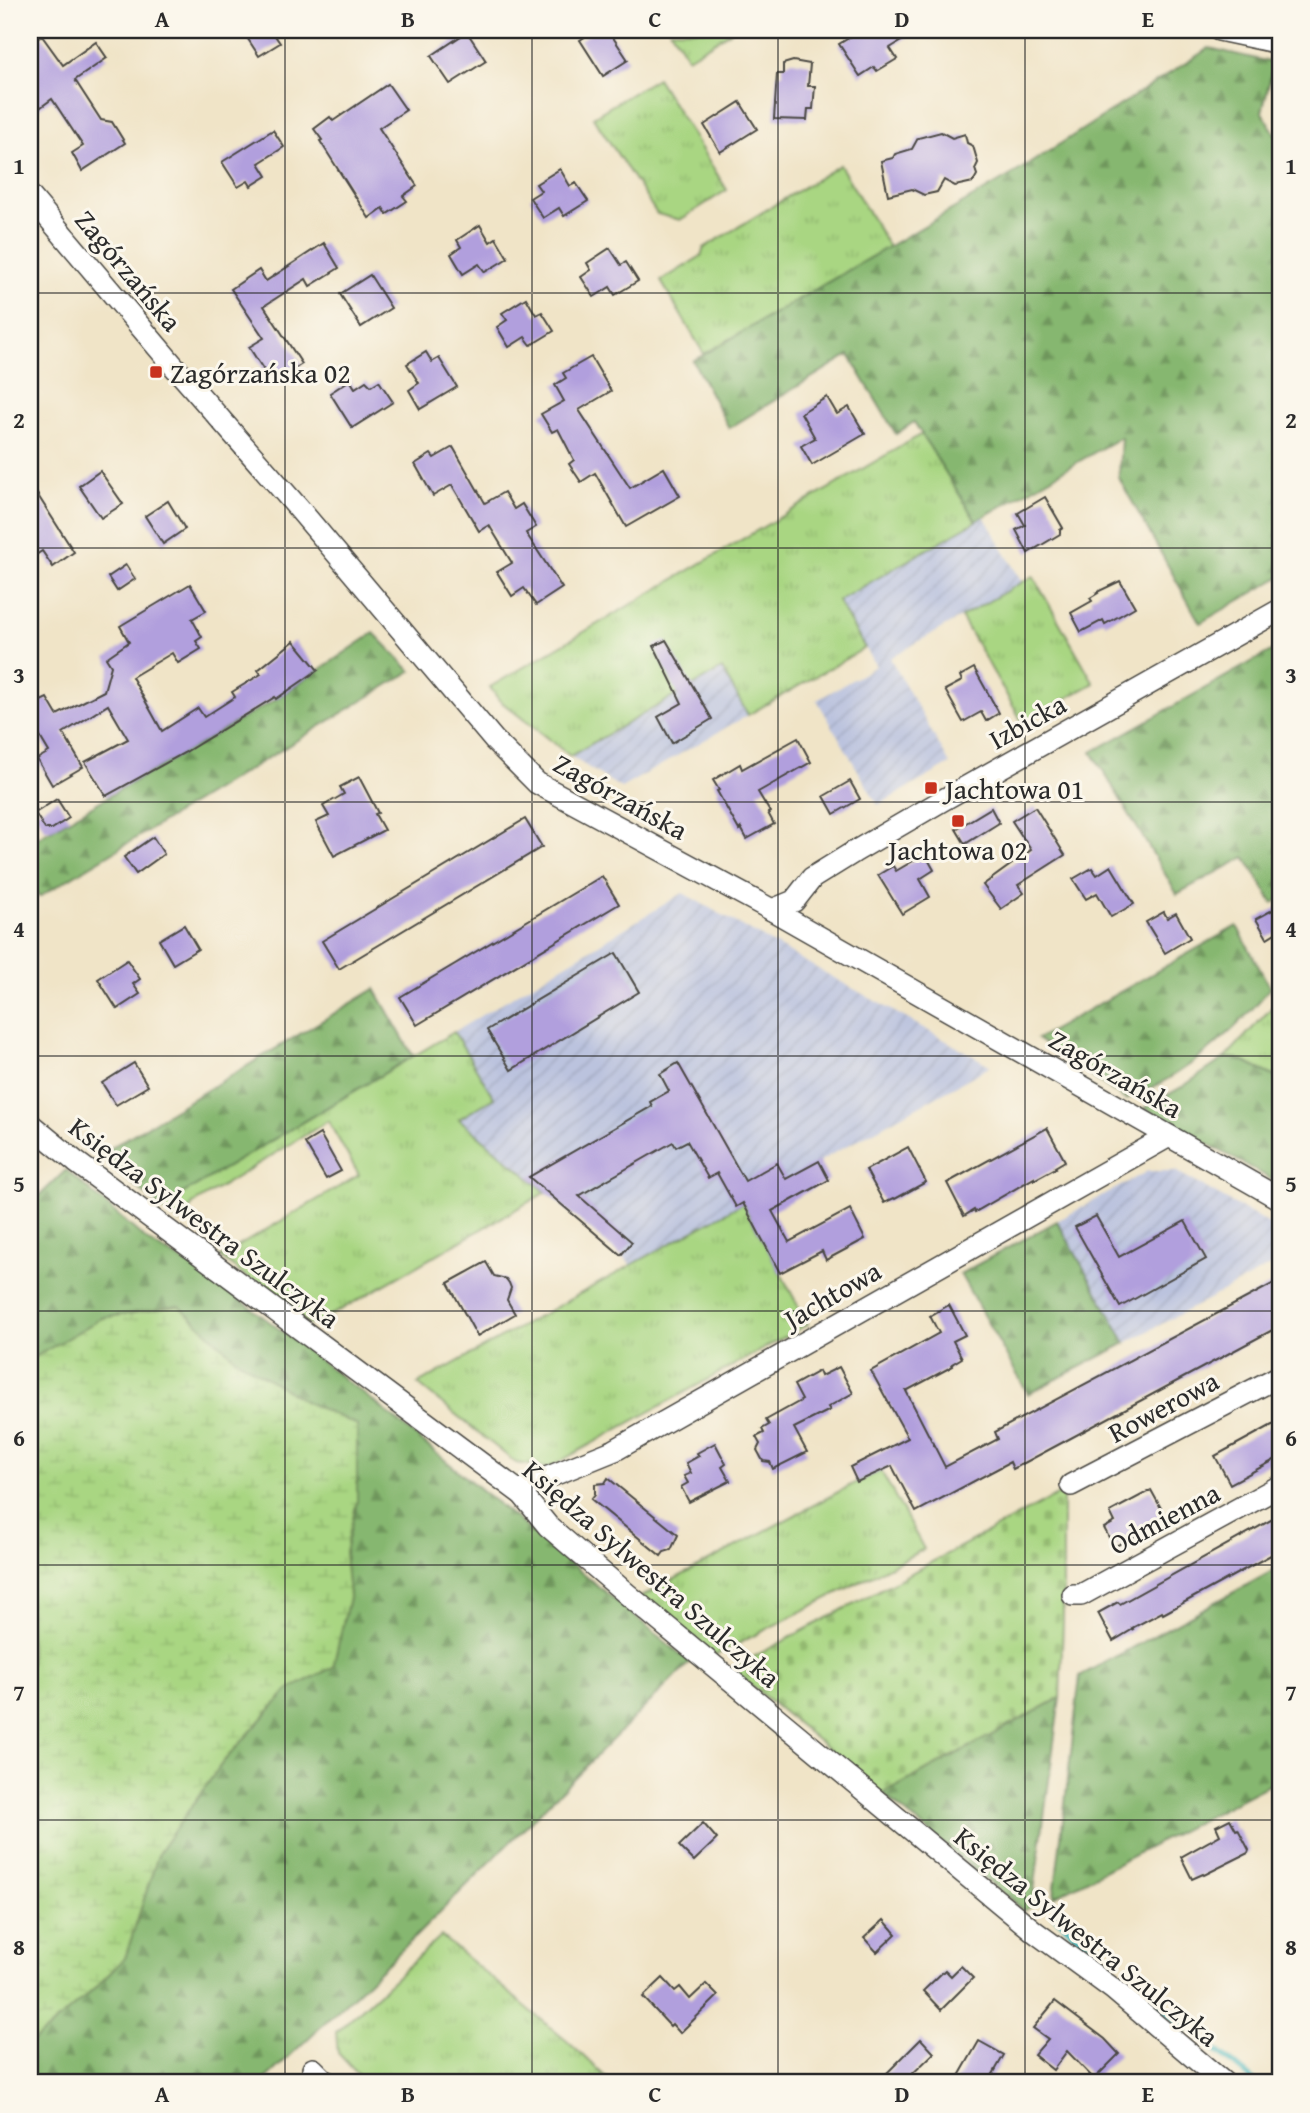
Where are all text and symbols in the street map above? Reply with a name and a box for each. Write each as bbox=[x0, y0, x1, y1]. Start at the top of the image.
text: A bbox=[155, 2, 170, 35]
text: B bbox=[401, 2, 415, 35]
text: C bbox=[648, 2, 662, 35]
text: D bbox=[895, 2, 910, 35]
text: E bbox=[1142, 2, 1154, 35]
text: 1 bbox=[13, 149, 25, 182]
text: 1 bbox=[1285, 149, 1297, 182]
street label: Zagórzańska bbox=[66, 200, 193, 340]
place label: Zagórzańska 02 bbox=[170, 352, 351, 393]
marker: Zagórzańska 02 bbox=[148, 364, 164, 380]
text: 2 bbox=[13, 403, 25, 436]
text: 2 bbox=[1285, 403, 1297, 436]
text: 3 bbox=[13, 658, 25, 691]
text: 3 bbox=[1285, 658, 1297, 691]
street label: Izbicka bbox=[981, 683, 1074, 759]
street label: Zagórzańska bbox=[547, 742, 696, 850]
place label: Jachtowa 01 bbox=[942, 768, 1084, 809]
marker: Jachtowa 01 bbox=[923, 780, 939, 796]
marker: Jachtowa 02 bbox=[950, 813, 966, 829]
place label: Jachtowa 02 bbox=[885, 829, 1028, 870]
text: 4 bbox=[13, 912, 25, 945]
text: 4 bbox=[1285, 912, 1297, 945]
street label: Zagórzańska bbox=[1042, 1018, 1191, 1128]
street label: Księdza Sylwestra Szulczyka bbox=[61, 1106, 350, 1338]
text: 5 bbox=[13, 1167, 25, 1200]
text: 5 bbox=[1285, 1167, 1297, 1200]
street label: Jachtowa bbox=[773, 1249, 889, 1340]
street label: Rowerowa bbox=[1100, 1359, 1226, 1452]
text: 6 bbox=[13, 1421, 25, 1454]
text: 6 bbox=[1285, 1421, 1297, 1454]
street label: Księdza Sylwestra Szulczyka bbox=[514, 1449, 791, 1697]
street label: Odmienna bbox=[1101, 1471, 1227, 1564]
text: 7 bbox=[13, 1676, 25, 1709]
text: 7 bbox=[1285, 1676, 1297, 1709]
street label: Księdza Sylwestra Szulczyka bbox=[946, 1816, 1229, 2056]
text: 8 bbox=[13, 1930, 25, 1963]
text: 8 bbox=[1285, 1930, 1297, 1963]
text: A bbox=[155, 2077, 170, 2110]
text: B bbox=[401, 2077, 415, 2110]
text: C bbox=[648, 2077, 662, 2110]
text: D bbox=[895, 2077, 910, 2110]
text: E bbox=[1142, 2077, 1154, 2110]

